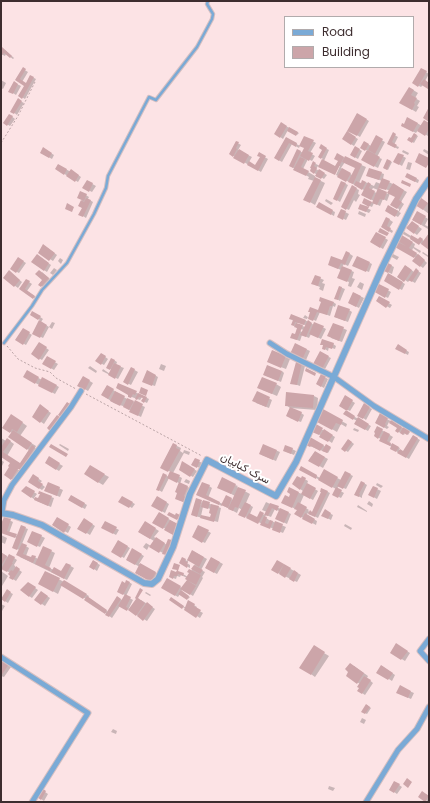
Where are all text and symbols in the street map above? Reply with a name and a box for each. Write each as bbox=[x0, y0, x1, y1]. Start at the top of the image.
legend bbox=[284, 16, 414, 68]
text: Road bbox=[322, 23, 353, 40]
text: Building bbox=[322, 43, 370, 60]
street label: سرک کبابیان bbox=[218, 451, 272, 487]

